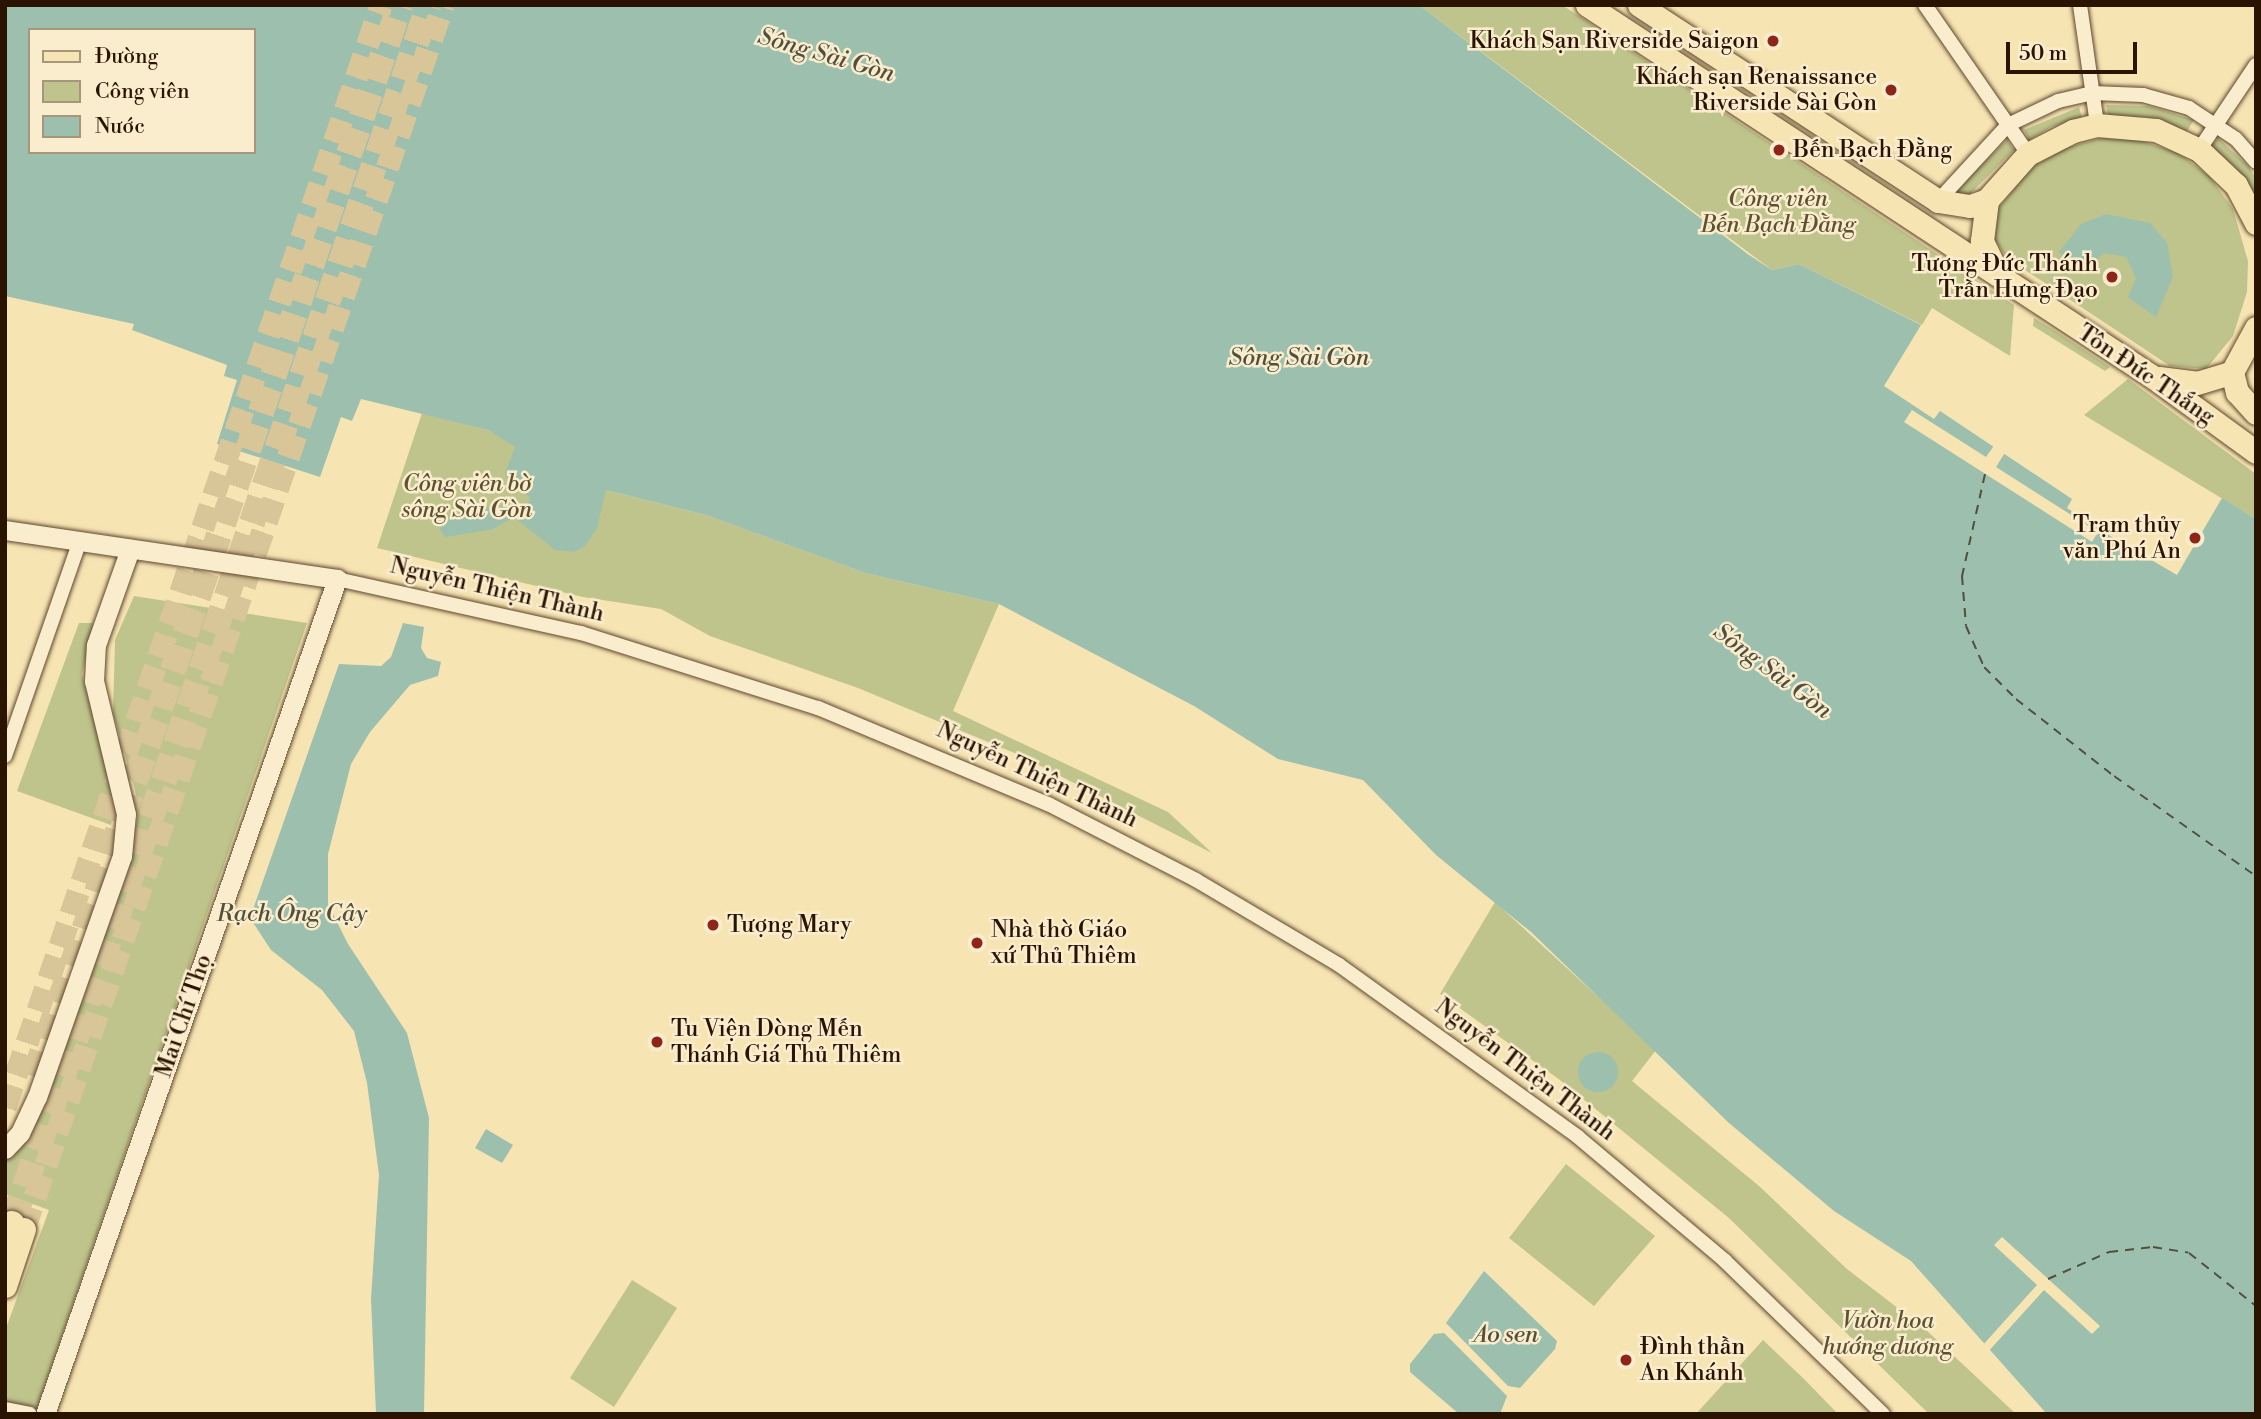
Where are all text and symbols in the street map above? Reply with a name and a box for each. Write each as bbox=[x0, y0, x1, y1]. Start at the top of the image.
water label: Sông Sài Gòn bbox=[754, 23, 898, 89]
place label: Khách Sạn Riverside Saigon bbox=[1470, 27, 1759, 55]
legend bbox=[28, 28, 256, 154]
scale bar bbox=[2009, 28, 2140, 72]
marker: Khách Sạn Riverside Saigon bbox=[1765, 33, 1781, 49]
text: 50 m bbox=[2019, 41, 2067, 67]
text: Đường bbox=[95, 44, 158, 70]
place label: Khách sạn Renaissance Riverside Sài Gòn bbox=[1636, 63, 1877, 117]
text: Công viên bbox=[95, 79, 189, 105]
marker: Khách sạn Renaissance Riverside Sài Gòn bbox=[1883, 82, 1899, 98]
text: Nước bbox=[95, 114, 145, 140]
place label: Bến Bạch Đằng bbox=[1793, 136, 1952, 164]
marker: Bến Bạch Đằng bbox=[1771, 142, 1787, 158]
park label: Công viên Bến Bạch Đằng bbox=[1700, 185, 1856, 239]
place label: Tượng Đức Thánh Trần Hưng Đạo bbox=[1911, 250, 2098, 304]
marker: Tượng Đức Thánh Trần Hưng Đạo bbox=[2104, 269, 2120, 285]
street label: Tôn Đức Thắng bbox=[2072, 319, 2220, 431]
water label: Sông Sài Gòn bbox=[1229, 345, 1369, 373]
park label: Công viên bờ sông Sài Gòn bbox=[402, 470, 532, 524]
place label: Trạm thủy văn Phú An bbox=[2063, 511, 2181, 565]
marker: Trạm thủy văn Phú An bbox=[2187, 530, 2203, 546]
street label: Nguyễn Thiện Thành bbox=[387, 552, 607, 628]
water label: Sông Sài Gòn bbox=[1707, 618, 1837, 726]
street label: Nguyễn Thiện Thành bbox=[932, 716, 1142, 834]
water label: Rạch Ông Cậy bbox=[217, 901, 367, 929]
place label: Tượng Mary bbox=[727, 911, 852, 939]
place label: Nhà thờ Giáo xứ Thủ Thiêm bbox=[991, 916, 1137, 970]
marker: Tượng Mary bbox=[705, 917, 721, 933]
marker: Nhà thờ Giáo xứ Thủ Thiêm bbox=[969, 935, 985, 951]
street label: Mai Chí Thọ bbox=[150, 951, 218, 1081]
street label: Nguyễn Thiện Thành bbox=[1429, 993, 1621, 1147]
place label: Tu Viện Dòng Mến Thánh Giá Thủ Thiêm bbox=[671, 1015, 901, 1069]
marker: Tu Viện Dòng Mến Thánh Giá Thủ Thiêm bbox=[649, 1034, 665, 1050]
park label: Vườn hoa hướng dương bbox=[1823, 1307, 1953, 1361]
water label: Ao sen bbox=[1474, 1322, 1538, 1350]
place label: Đình thần An Khánh bbox=[1640, 1333, 1745, 1387]
marker: Đình thần An Khánh bbox=[1618, 1352, 1634, 1368]

